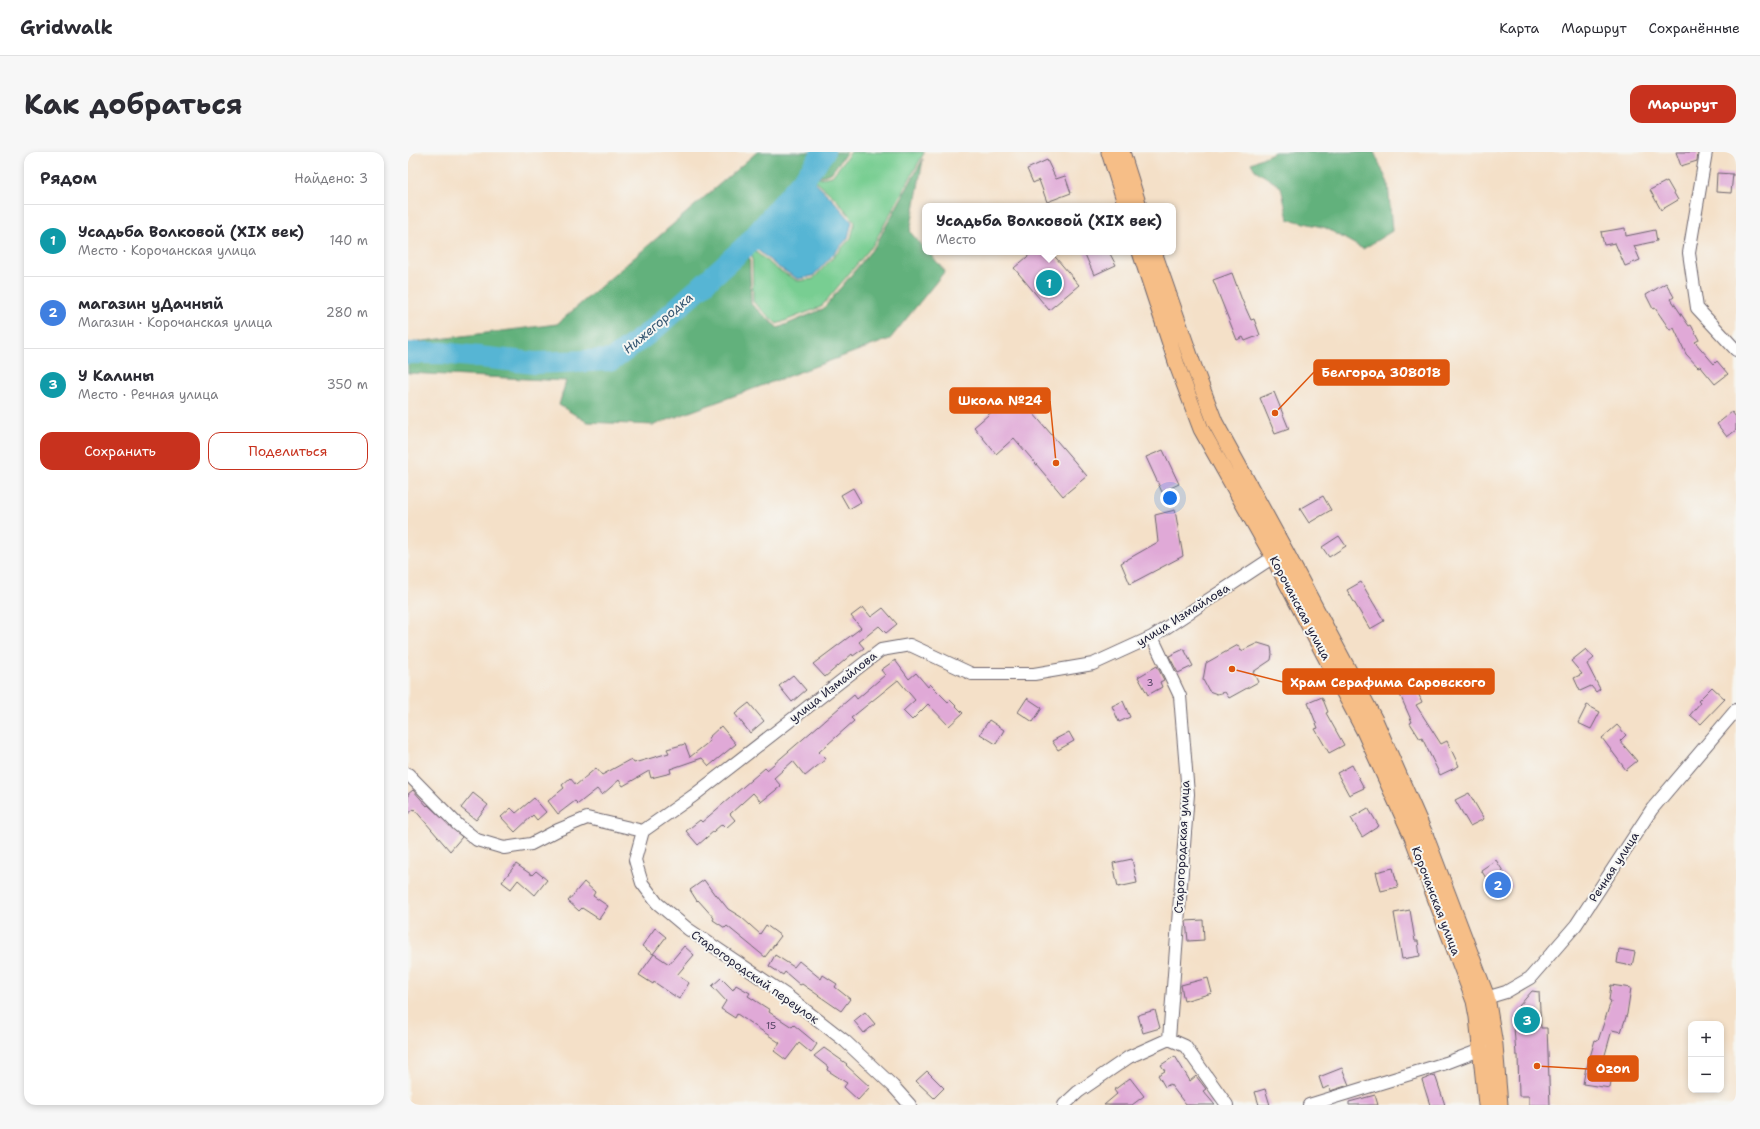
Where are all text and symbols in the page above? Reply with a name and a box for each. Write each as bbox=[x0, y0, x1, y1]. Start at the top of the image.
text: Gridwalk bbox=[20, 15, 113, 40]
text: Карта bbox=[1499, 19, 1539, 37]
text: Маршрут bbox=[1561, 19, 1627, 37]
text: Сохранённые bbox=[1649, 19, 1740, 37]
text: Как добраться bbox=[24, 85, 243, 123]
button: Маршрут bbox=[1630, 85, 1736, 123]
text: Рядом bbox=[40, 167, 97, 189]
text: Найдено: 3 bbox=[294, 170, 368, 187]
popup bbox=[922, 203, 1176, 255]
text: Усадьба Волковой (XIX век) bbox=[936, 211, 1162, 231]
text: Усадьба Волковой (XIX век) bbox=[78, 222, 304, 242]
text: Место bbox=[936, 231, 976, 248]
text: 1 bbox=[50, 232, 56, 249]
text: 140 m bbox=[329, 232, 368, 249]
text: Место · Корочанская улица bbox=[78, 242, 256, 259]
pin: 1 bbox=[1036, 268, 1062, 298]
water label: Нижегородка bbox=[619, 289, 697, 357]
text: магазин уДачный bbox=[78, 294, 223, 314]
text: 2 bbox=[48, 304, 58, 321]
text: 280 m bbox=[326, 304, 368, 321]
text: Магазин · Корочанская улица bbox=[78, 314, 272, 331]
callout: Белгород 308018 bbox=[1314, 360, 1449, 385]
text: Белгород 308018 bbox=[1321, 364, 1441, 381]
text: У Калины bbox=[78, 366, 154, 386]
text: 3 bbox=[48, 376, 58, 393]
text: 350 m bbox=[327, 376, 368, 393]
text: Место · Речная улица bbox=[78, 386, 218, 403]
callout: Школа №24 bbox=[950, 388, 1050, 413]
text: Школа №24 bbox=[958, 392, 1042, 409]
button: Сохранить bbox=[40, 432, 200, 470]
button: Поделиться bbox=[208, 432, 368, 470]
your location bbox=[1160, 488, 1180, 508]
street label: Корочанская улица bbox=[1266, 553, 1334, 663]
street label: улица Измайлова bbox=[1133, 580, 1233, 650]
street label: улица Измайлова bbox=[786, 647, 881, 726]
callout: Храм Серафима Саровского bbox=[1283, 669, 1494, 694]
text: Храм Серафима Саровского bbox=[1290, 674, 1486, 691]
house number: 3 bbox=[1147, 676, 1154, 689]
street label: Старогородская улица bbox=[1171, 779, 1194, 914]
street label: Речная улица bbox=[1585, 828, 1643, 905]
street label: Корочанская улица bbox=[1408, 844, 1464, 958]
pin: 2 bbox=[1485, 870, 1511, 900]
street label: Старогородский переулок bbox=[688, 927, 823, 1028]
pin: 3 bbox=[1514, 1005, 1540, 1035]
house number: 15 bbox=[766, 1019, 776, 1032]
map controls bbox=[1688, 1021, 1724, 1093]
button: + bbox=[1688, 1021, 1724, 1057]
callout: Ozon bbox=[1588, 1056, 1638, 1081]
button: − bbox=[1688, 1057, 1724, 1093]
text: Ozon bbox=[1596, 1060, 1630, 1077]

